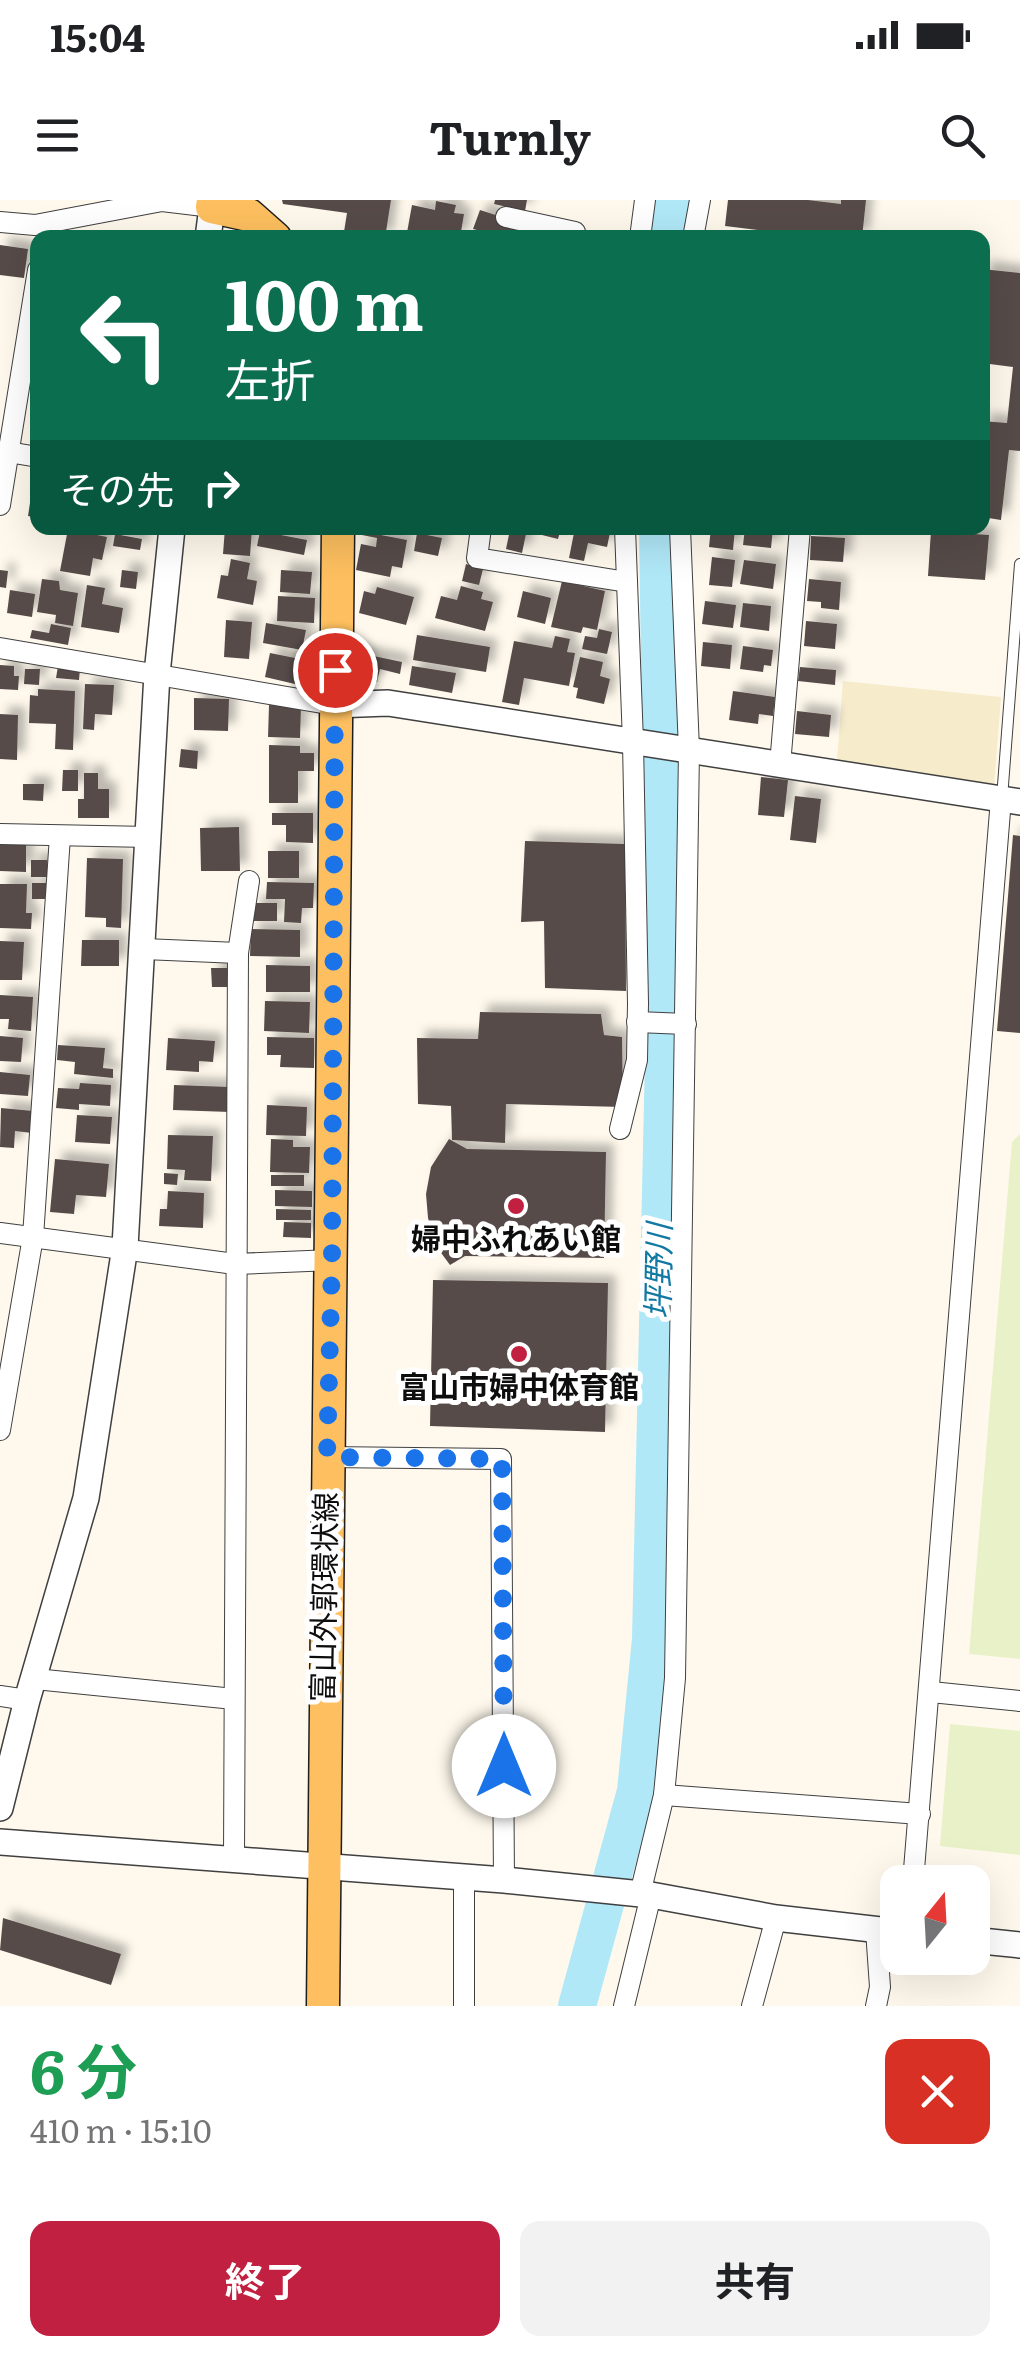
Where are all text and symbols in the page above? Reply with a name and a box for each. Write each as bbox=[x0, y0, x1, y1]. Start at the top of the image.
text: 15:04 bbox=[50, 7, 145, 64]
text: Turnly bbox=[429, 102, 591, 169]
icon: menu bbox=[30, 108, 85, 163]
icon: search bbox=[935, 108, 990, 163]
text: 100 m bbox=[225, 249, 424, 353]
icon: left bbox=[60, 270, 190, 400]
text: 左折 bbox=[225, 344, 315, 411]
text: その先 bbox=[60, 459, 174, 516]
icon: right bbox=[194, 460, 249, 515]
pin bbox=[293, 628, 378, 713]
icon: arrive bbox=[308, 643, 363, 698]
marker: 婦中ふれあい館 bbox=[505, 1195, 527, 1217]
place label: 婦中ふれあい館 bbox=[411, 1215, 621, 1259]
water label: 坪野川 bbox=[631, 1220, 681, 1319]
marker: 富山市婦中体育館 bbox=[508, 1343, 530, 1365]
place label: 富山市婦中体育館 bbox=[399, 1363, 639, 1407]
street label: 富山外郭環状線 bbox=[298, 1492, 346, 1702]
position arrow bbox=[452, 1714, 556, 1818]
north arrow bbox=[880, 1865, 990, 1975]
map controls bbox=[880, 1865, 990, 1975]
text: 6 分 bbox=[30, 2023, 137, 2112]
button: close bbox=[885, 2039, 990, 2144]
text: 410 m · 15:10 bbox=[30, 2105, 212, 2153]
button: 終了 bbox=[30, 2221, 500, 2336]
button: 共有 bbox=[520, 2221, 990, 2336]

